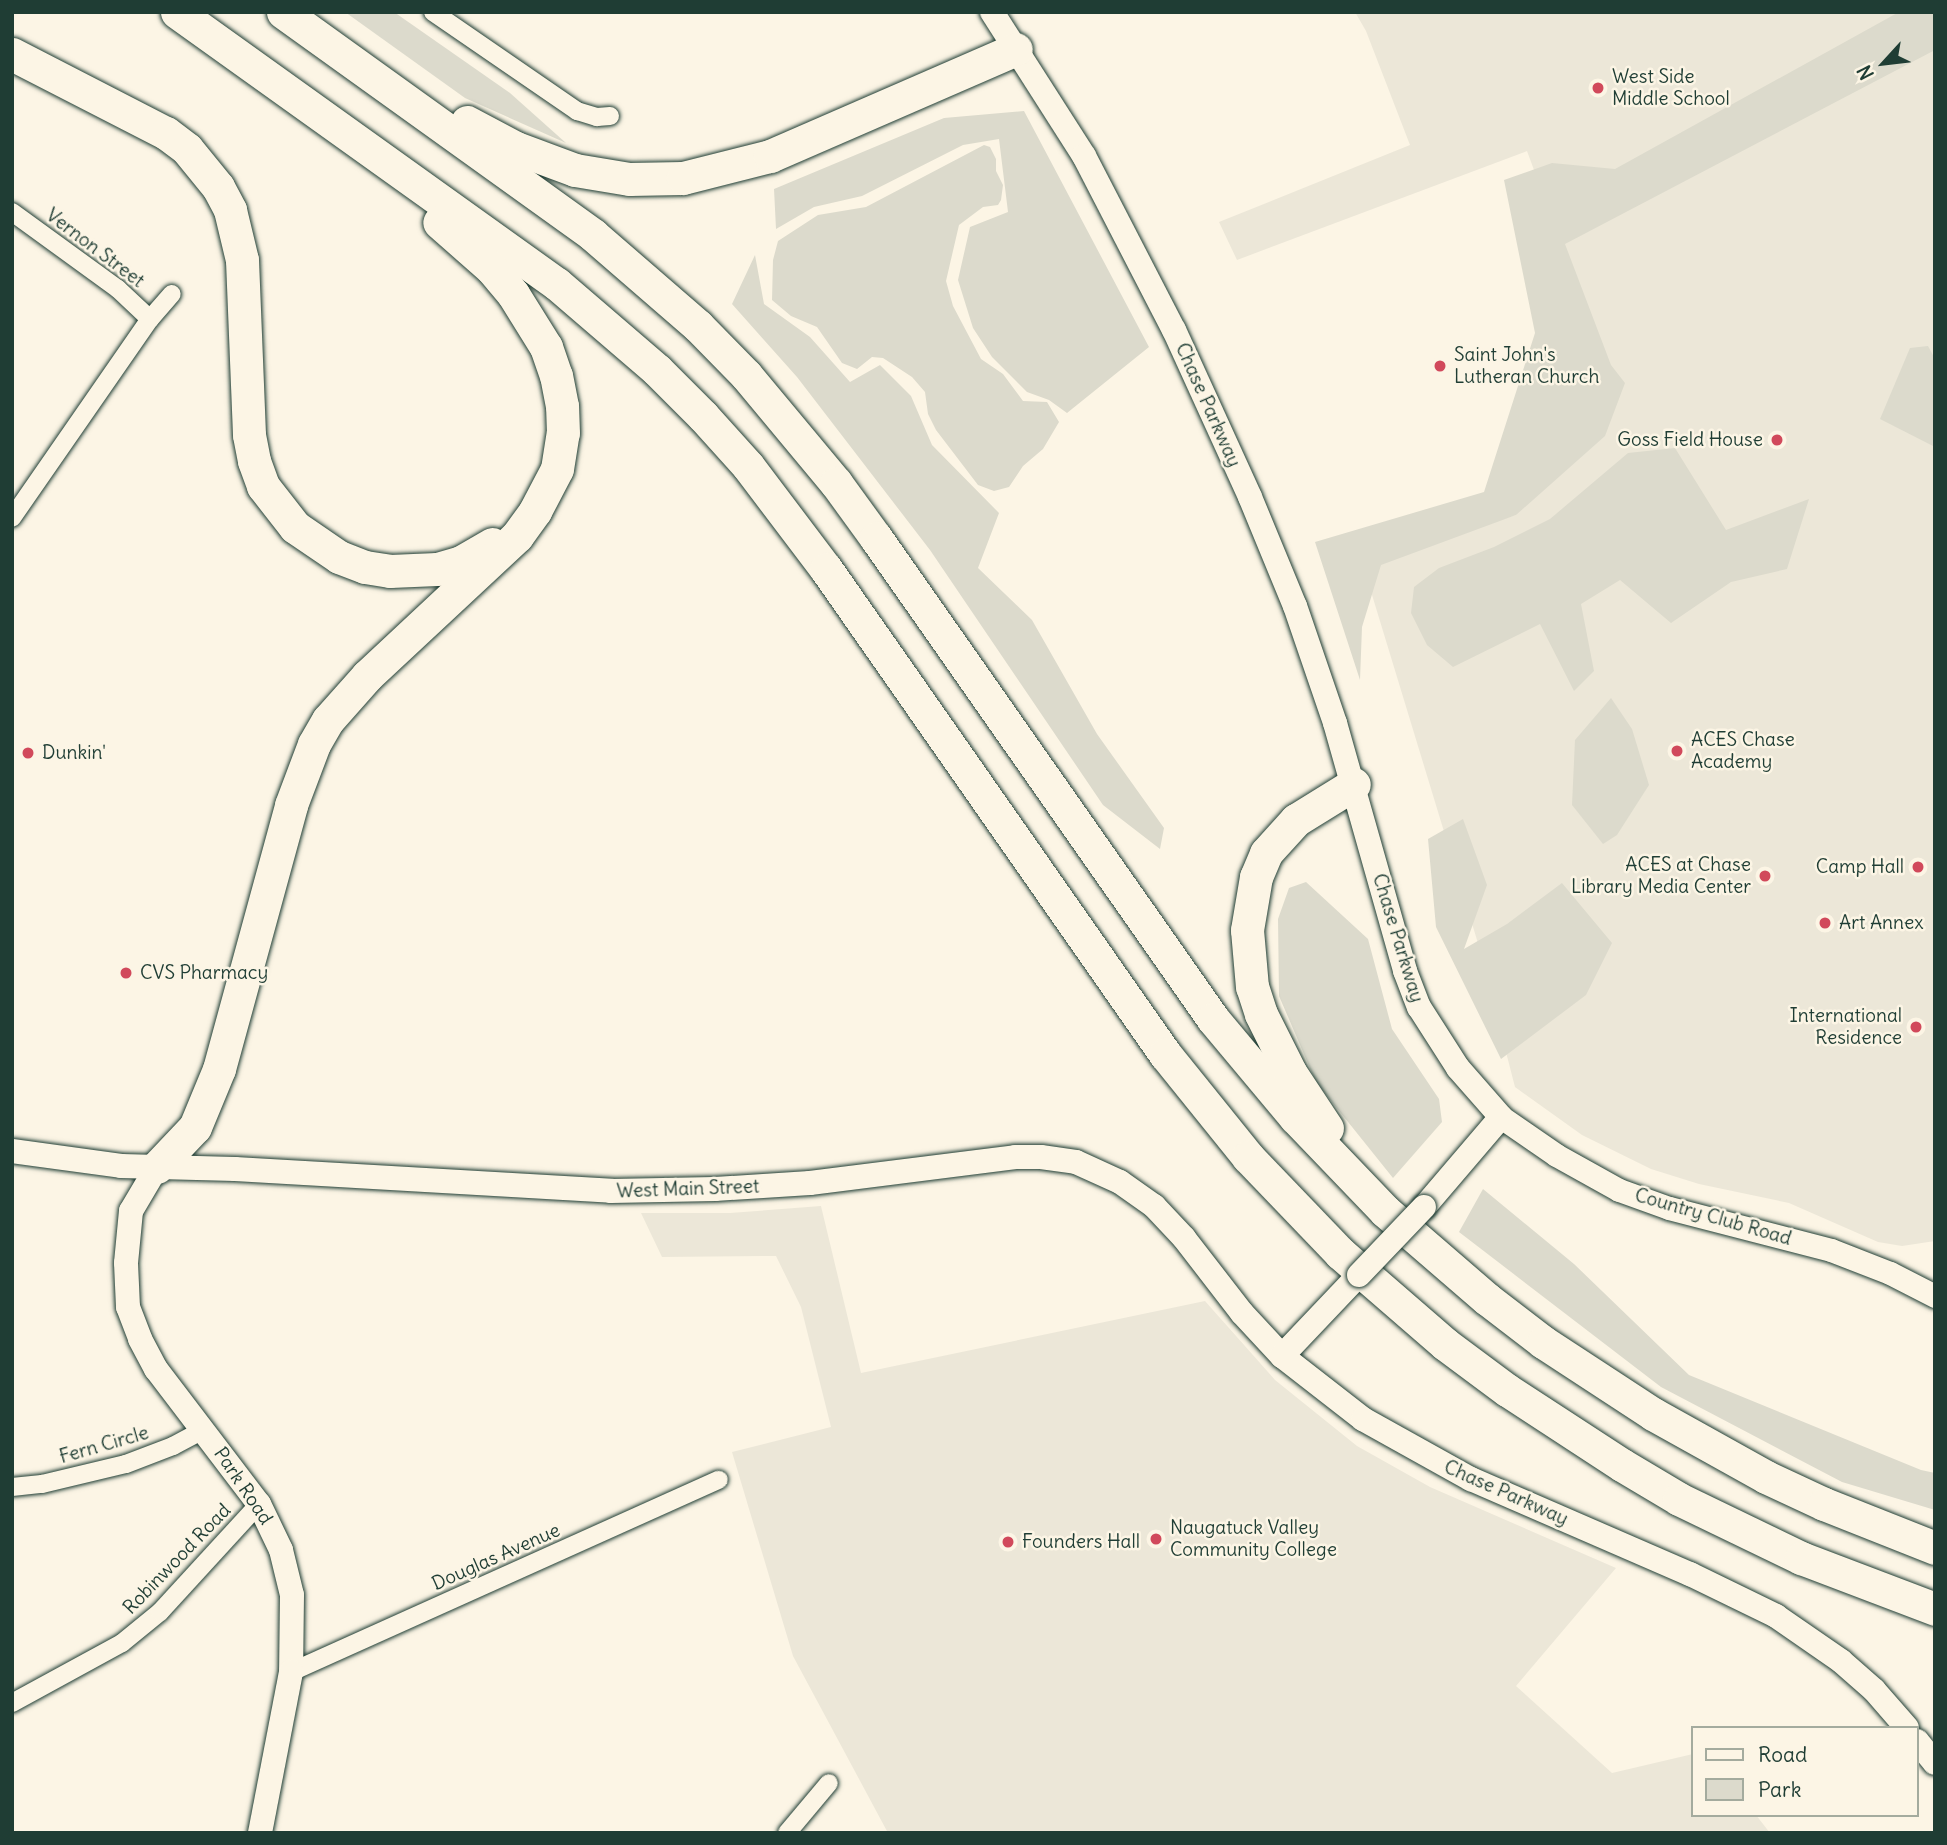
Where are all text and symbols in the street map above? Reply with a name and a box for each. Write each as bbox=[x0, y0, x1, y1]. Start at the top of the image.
north arrow bbox=[1849, 28, 1919, 98]
text: N bbox=[1852, 61, 1879, 84]
place label: West Side Middle School bbox=[1612, 66, 1730, 110]
marker: West Side Middle School bbox=[1590, 80, 1606, 96]
street label: Vernon Street bbox=[41, 204, 149, 292]
street label: Chase Parkway bbox=[1170, 339, 1246, 471]
place label: Saint John's Lutheran Church bbox=[1454, 344, 1599, 388]
marker: Saint John's Lutheran Church bbox=[1432, 358, 1448, 374]
place label: Goss Field House bbox=[1617, 429, 1763, 451]
marker: Goss Field House bbox=[1769, 432, 1785, 448]
place label: ACES Chase Academy bbox=[1691, 729, 1795, 773]
place label: Dunkin' bbox=[42, 742, 106, 764]
marker: ACES Chase Academy bbox=[1669, 743, 1685, 759]
marker: Dunkin' bbox=[20, 745, 36, 761]
place label: ACES at Chase Library Media Center bbox=[1571, 854, 1751, 898]
place label: Camp Hall bbox=[1816, 856, 1904, 878]
marker: Camp Hall bbox=[1910, 859, 1926, 875]
marker: ACES at Chase Library Media Center bbox=[1757, 868, 1773, 884]
street label: Chase Parkway bbox=[1368, 871, 1428, 1005]
place label: Art Annex bbox=[1839, 912, 1924, 934]
marker: Art Annex bbox=[1817, 915, 1833, 931]
place label: CVS Pharmacy bbox=[140, 962, 268, 984]
marker: CVS Pharmacy bbox=[118, 965, 134, 981]
place label: International Residence bbox=[1790, 1005, 1902, 1049]
marker: International Residence bbox=[1908, 1019, 1924, 1035]
street label: West Main Street bbox=[616, 1175, 760, 1203]
street label: Country Club Road bbox=[1632, 1184, 1794, 1250]
street label: Fern Circle bbox=[57, 1421, 151, 1469]
street label: Park Road bbox=[209, 1443, 277, 1529]
street label: Chase Parkway bbox=[1440, 1455, 1572, 1531]
street label: Robinwood Road bbox=[119, 1499, 235, 1619]
place label: Naugatuck Valley Community College bbox=[1170, 1517, 1337, 1561]
street label: Douglas Avenue bbox=[428, 1519, 564, 1595]
place label: Founders Hall bbox=[1022, 1531, 1140, 1553]
marker: Naugatuck Valley Community College bbox=[1148, 1531, 1164, 1547]
marker: Founders Hall bbox=[1000, 1534, 1016, 1550]
legend bbox=[1692, 1726, 1919, 1817]
text: Road bbox=[1758, 1741, 1807, 1768]
text: Park bbox=[1758, 1776, 1801, 1803]

